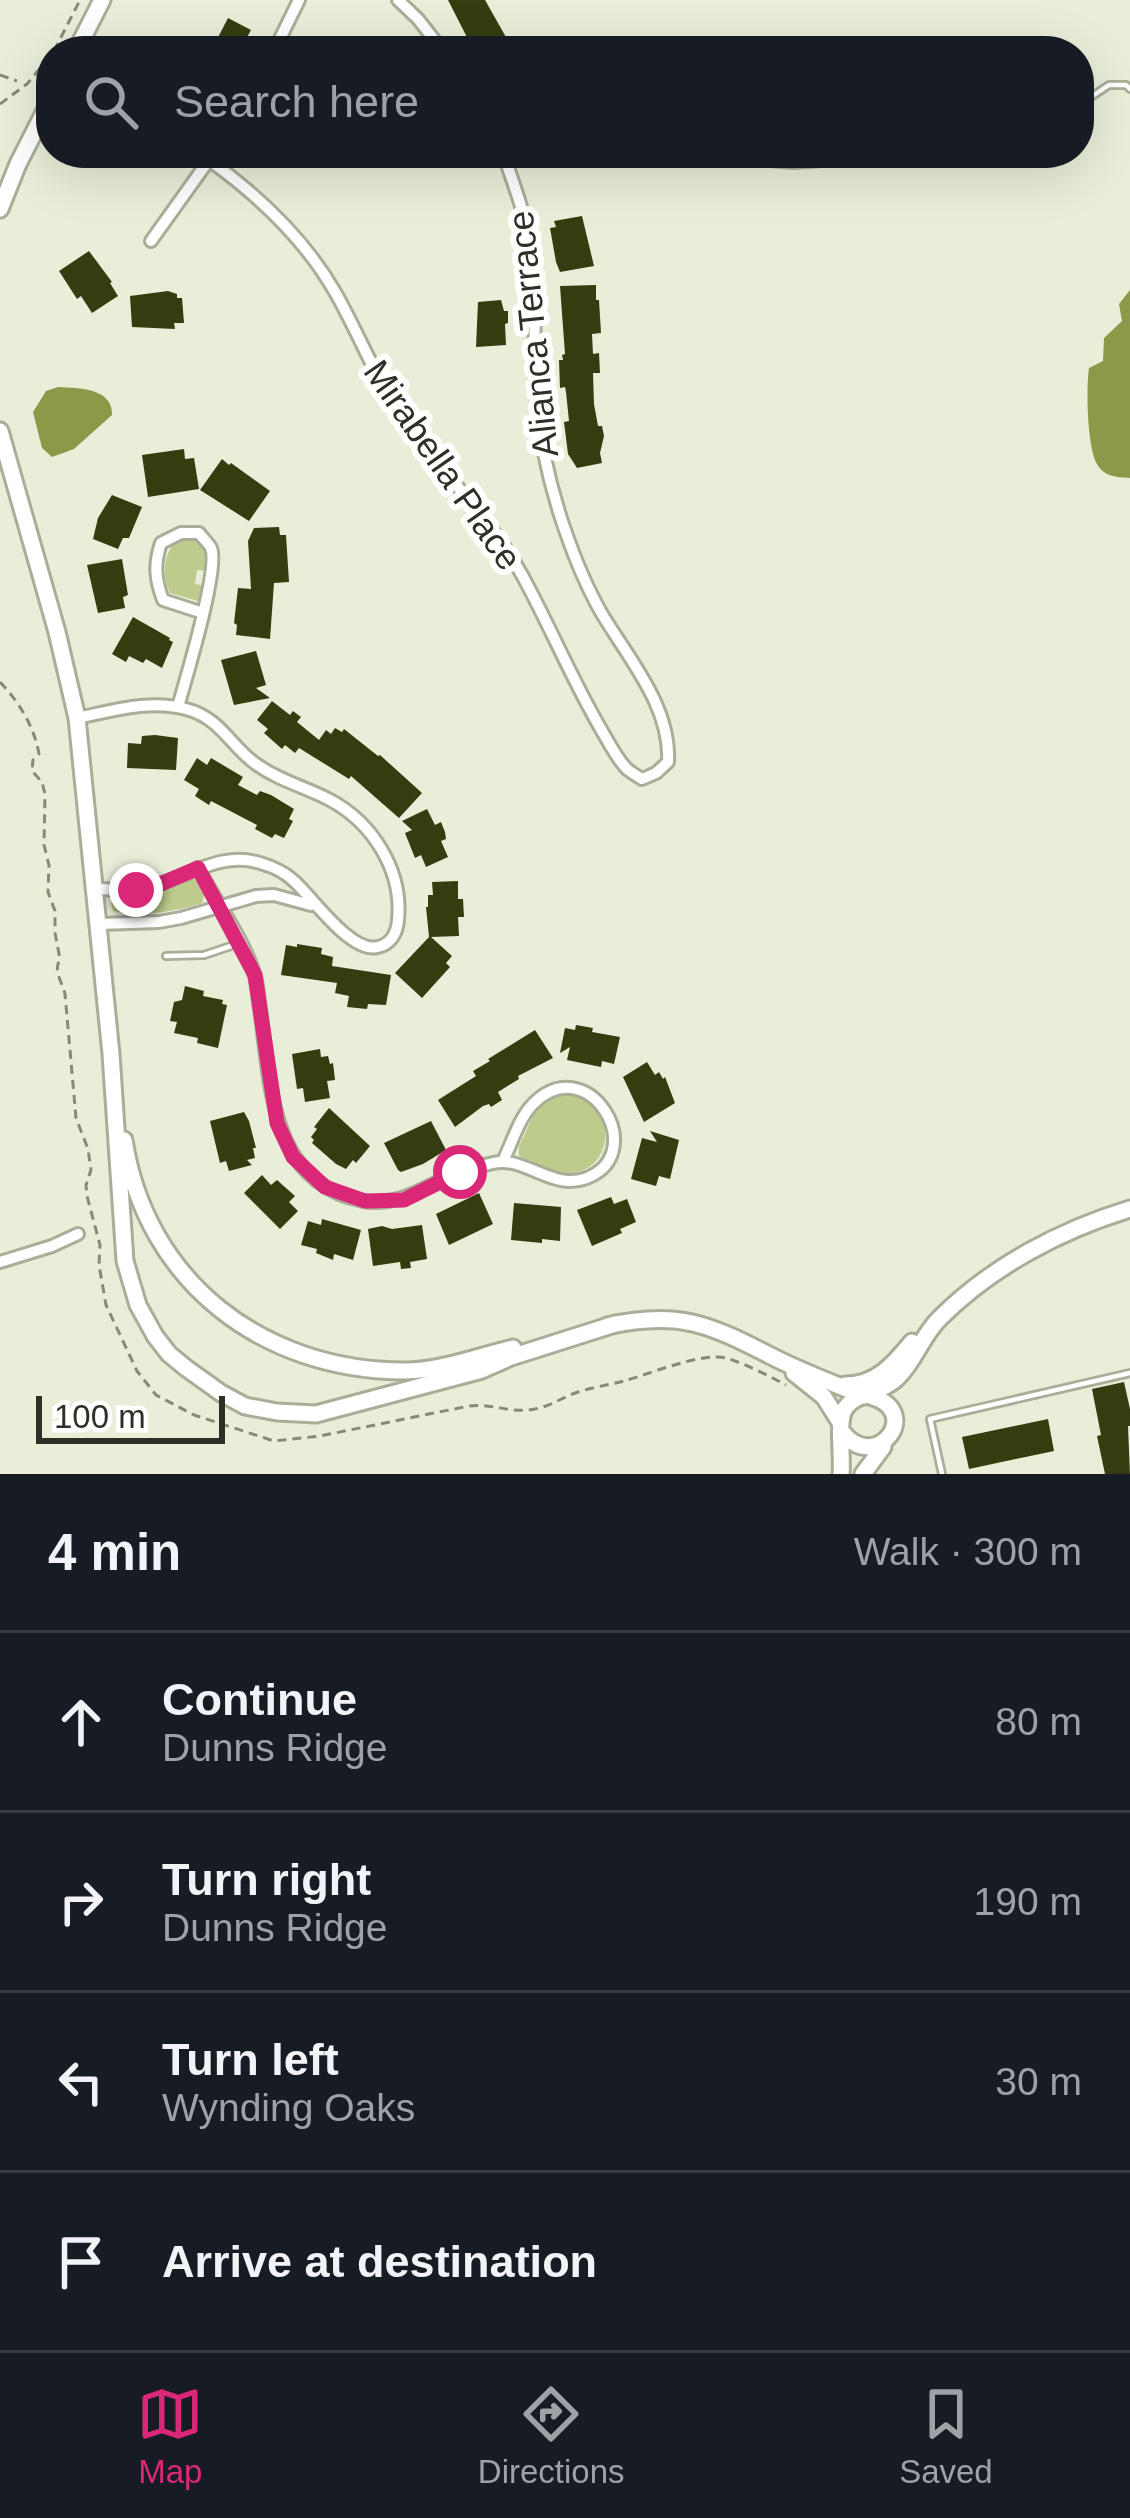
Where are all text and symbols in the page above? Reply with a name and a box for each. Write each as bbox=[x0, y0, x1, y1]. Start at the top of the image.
search box bbox=[36, 36, 1094, 168]
icon: search bbox=[78, 69, 144, 135]
text: Search here bbox=[174, 76, 419, 127]
street label: Alianca Terrace bbox=[500, 209, 566, 459]
street label: Mirabella Place bbox=[356, 352, 530, 578]
route end bbox=[109, 863, 163, 917]
route start bbox=[433, 1145, 487, 1199]
scale bar bbox=[36, 1390, 225, 1443]
text: 100 m bbox=[54, 1398, 146, 1435]
text: 4 min bbox=[48, 1524, 181, 1581]
text: Walk · 300 m bbox=[854, 1530, 1082, 1573]
text: Continue bbox=[162, 1674, 357, 1725]
icon: ahead bbox=[48, 1689, 114, 1755]
text: 80 m bbox=[995, 1700, 1082, 1743]
text: Dunns Ridge bbox=[162, 1726, 387, 1769]
text: Turn right bbox=[162, 1854, 371, 1905]
icon: right bbox=[48, 1869, 114, 1935]
text: 190 m bbox=[974, 1880, 1082, 1923]
text: Dunns Ridge bbox=[162, 1906, 387, 1949]
text: Turn left bbox=[162, 2034, 339, 2085]
icon: left bbox=[48, 2049, 114, 2115]
text: 30 m bbox=[995, 2060, 1082, 2103]
text: Wynding Oaks bbox=[162, 2086, 415, 2129]
icon: arrive bbox=[48, 2229, 114, 2295]
text: Arrive at destination bbox=[162, 2236, 597, 2287]
tab: Map bbox=[137, 2381, 203, 2491]
tab: Directions bbox=[478, 2381, 625, 2491]
tab: Saved bbox=[899, 2381, 993, 2491]

